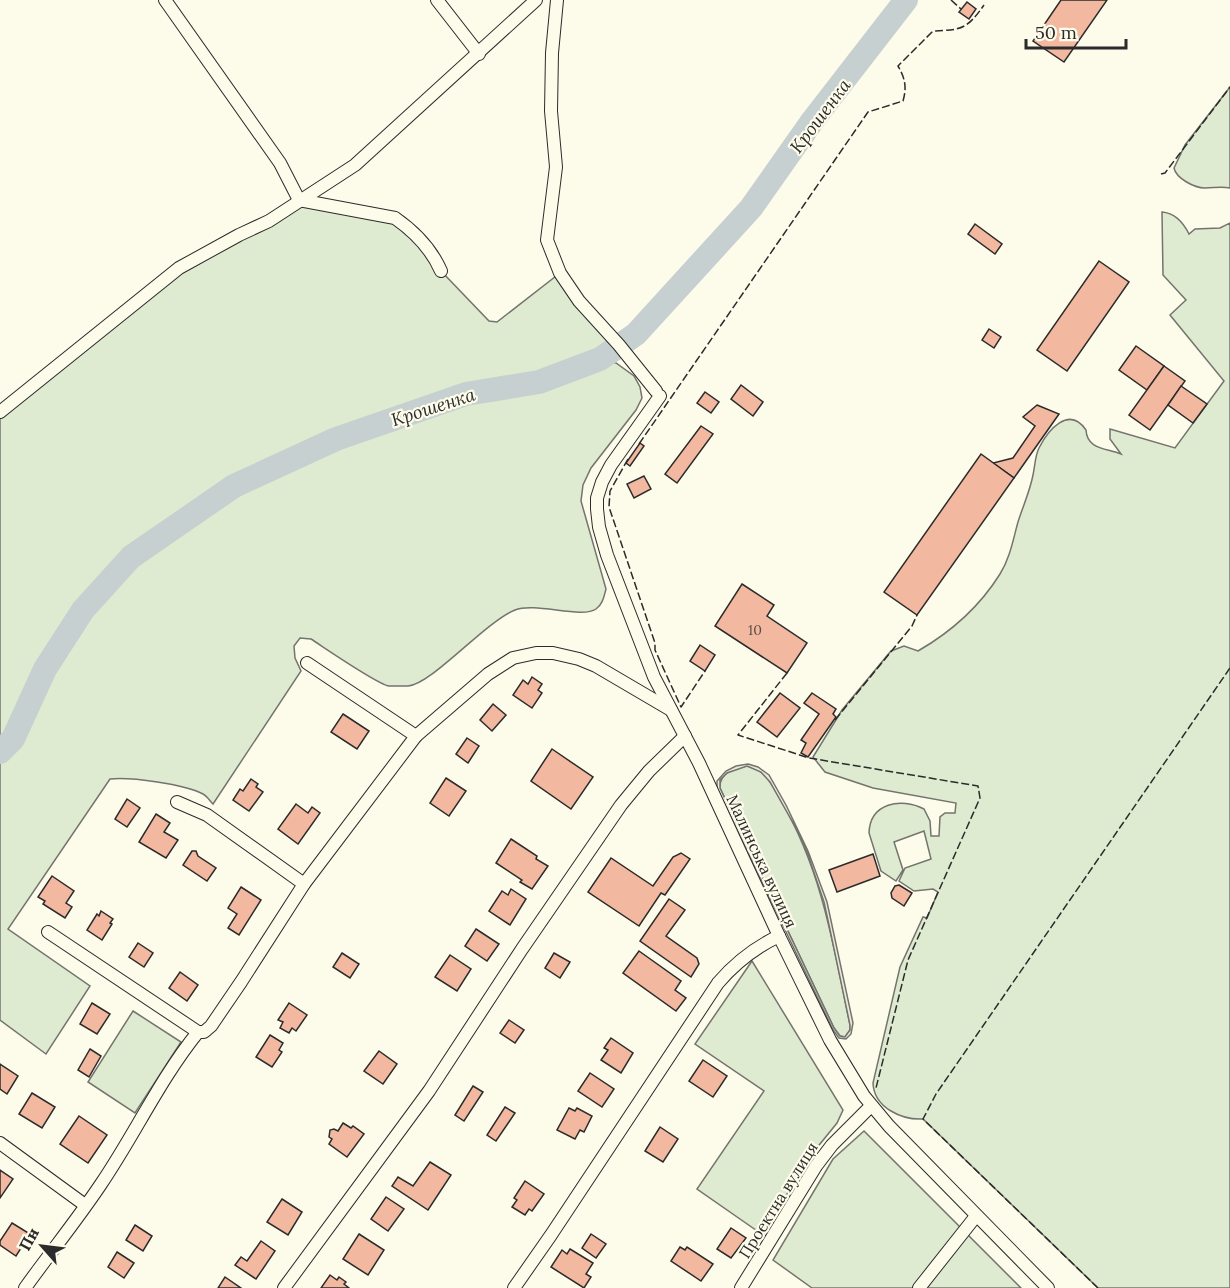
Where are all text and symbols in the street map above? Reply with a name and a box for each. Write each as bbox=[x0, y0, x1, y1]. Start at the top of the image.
scale bar bbox=[1026, 12, 1126, 50]
text: 50 m bbox=[1035, 21, 1077, 44]
water label: Крошенка bbox=[785, 74, 855, 158]
water label: Крошенка bbox=[388, 383, 478, 431]
house number: 10 bbox=[748, 621, 762, 639]
street label: Малинська вулиця bbox=[722, 791, 802, 931]
street label: Проектна вулиця bbox=[734, 1138, 822, 1262]
north arrow bbox=[12, 1216, 72, 1276]
text: Пн bbox=[14, 1224, 43, 1254]

